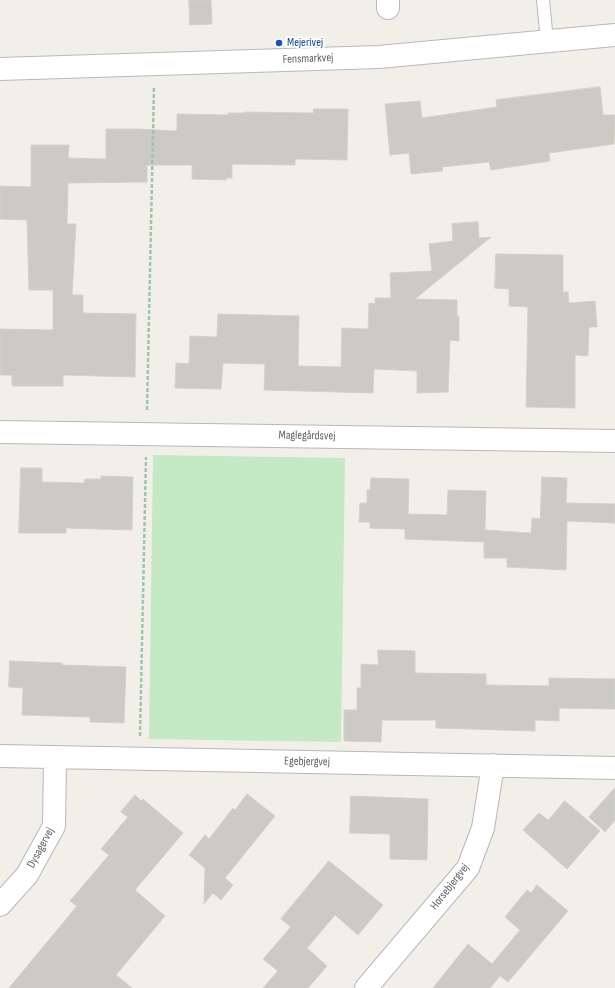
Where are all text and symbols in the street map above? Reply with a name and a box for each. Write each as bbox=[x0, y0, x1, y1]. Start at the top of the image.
place label: Mejerivej bbox=[287, 36, 323, 50]
marker: Mejerivej bbox=[274, 38, 284, 48]
street label: Fensmarkvej bbox=[283, 51, 333, 67]
street label: Maglegårdsvej bbox=[278, 428, 336, 444]
street label: Egebjergvej bbox=[284, 754, 330, 770]
street label: Dysagervej bbox=[24, 825, 58, 871]
street label: Horsebjergvej bbox=[428, 861, 472, 913]

